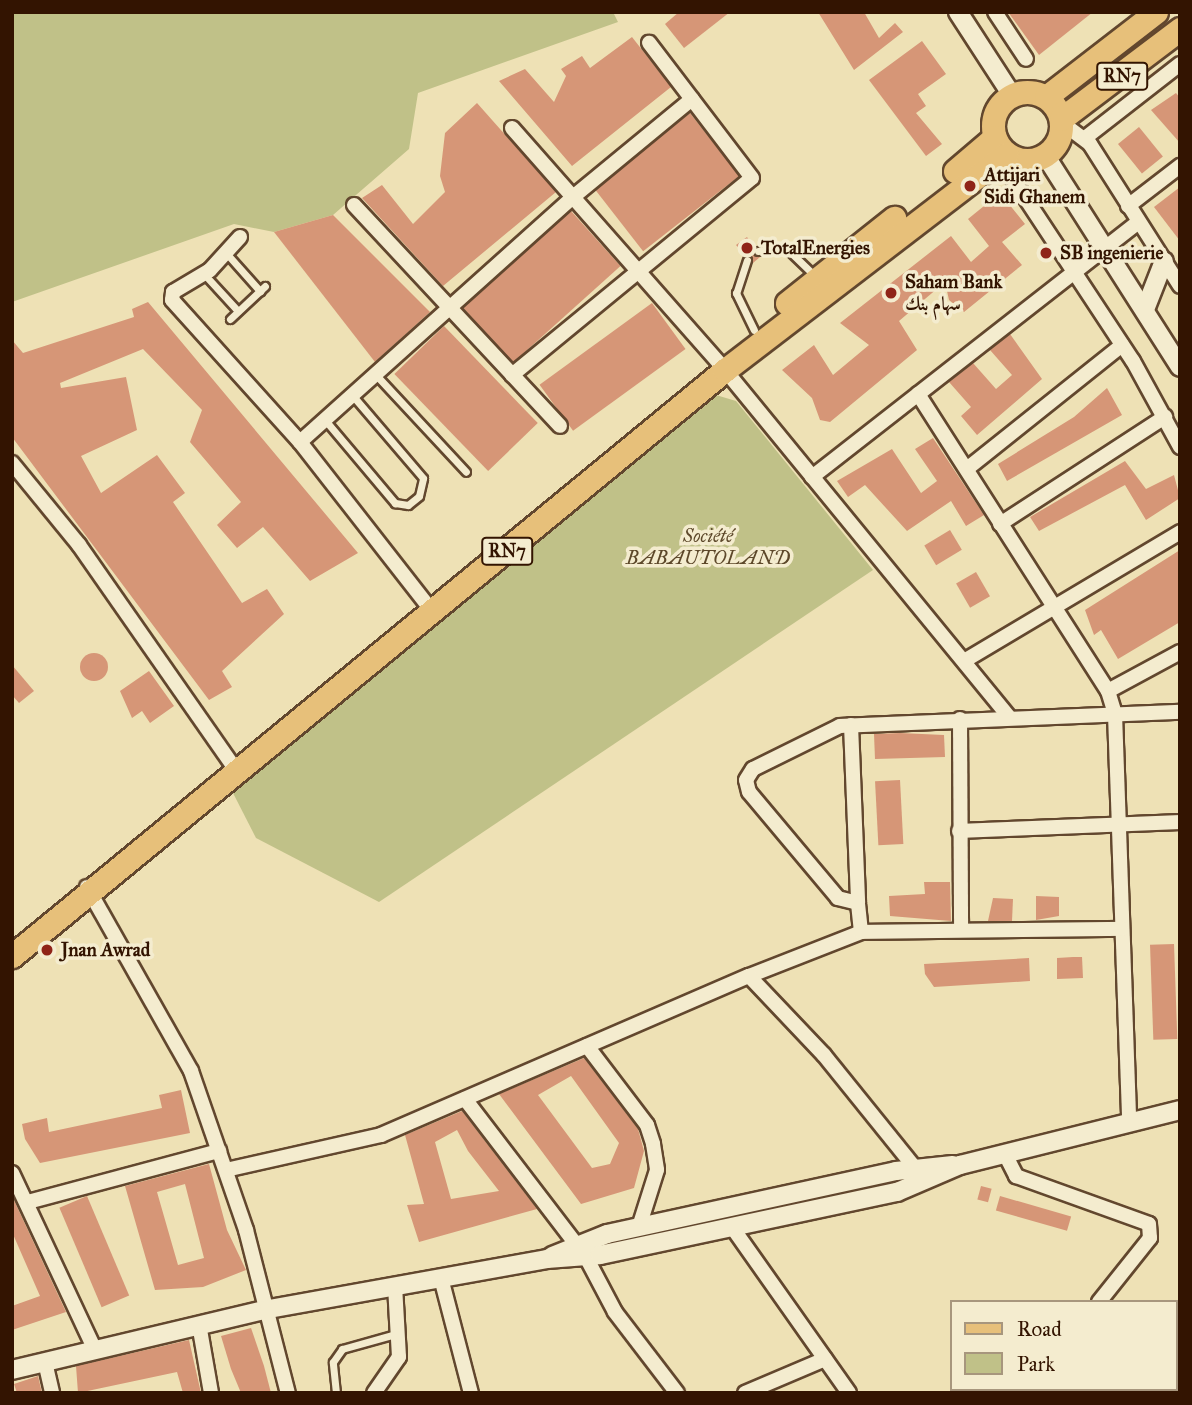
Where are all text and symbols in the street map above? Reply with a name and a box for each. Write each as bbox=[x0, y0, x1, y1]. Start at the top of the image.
road number: RN7 bbox=[1096, 62, 1148, 90]
place label: Attijari Sidi Ghanem bbox=[984, 164, 1086, 208]
marker: Attijari Sidi Ghanem bbox=[962, 178, 978, 194]
place label: TotalEnergies bbox=[761, 237, 870, 259]
marker: TotalEnergies bbox=[739, 240, 755, 256]
place label: SB ingenierie bbox=[1060, 242, 1163, 264]
marker: SB ingenierie bbox=[1038, 245, 1054, 261]
place label: Saham Bank سهام بنك bbox=[905, 271, 1002, 315]
marker: Saham Bank سهام بنك bbox=[883, 285, 899, 301]
park label: Société BABAUTOLAND bbox=[626, 525, 790, 569]
road number: RN7 bbox=[481, 536, 533, 566]
place label: Jnan Awrad bbox=[61, 939, 150, 961]
marker: Jnan Awrad bbox=[39, 942, 55, 958]
legend bbox=[950, 1300, 1178, 1391]
text: Road bbox=[1017, 1316, 1062, 1342]
text: Park bbox=[1017, 1351, 1055, 1377]

